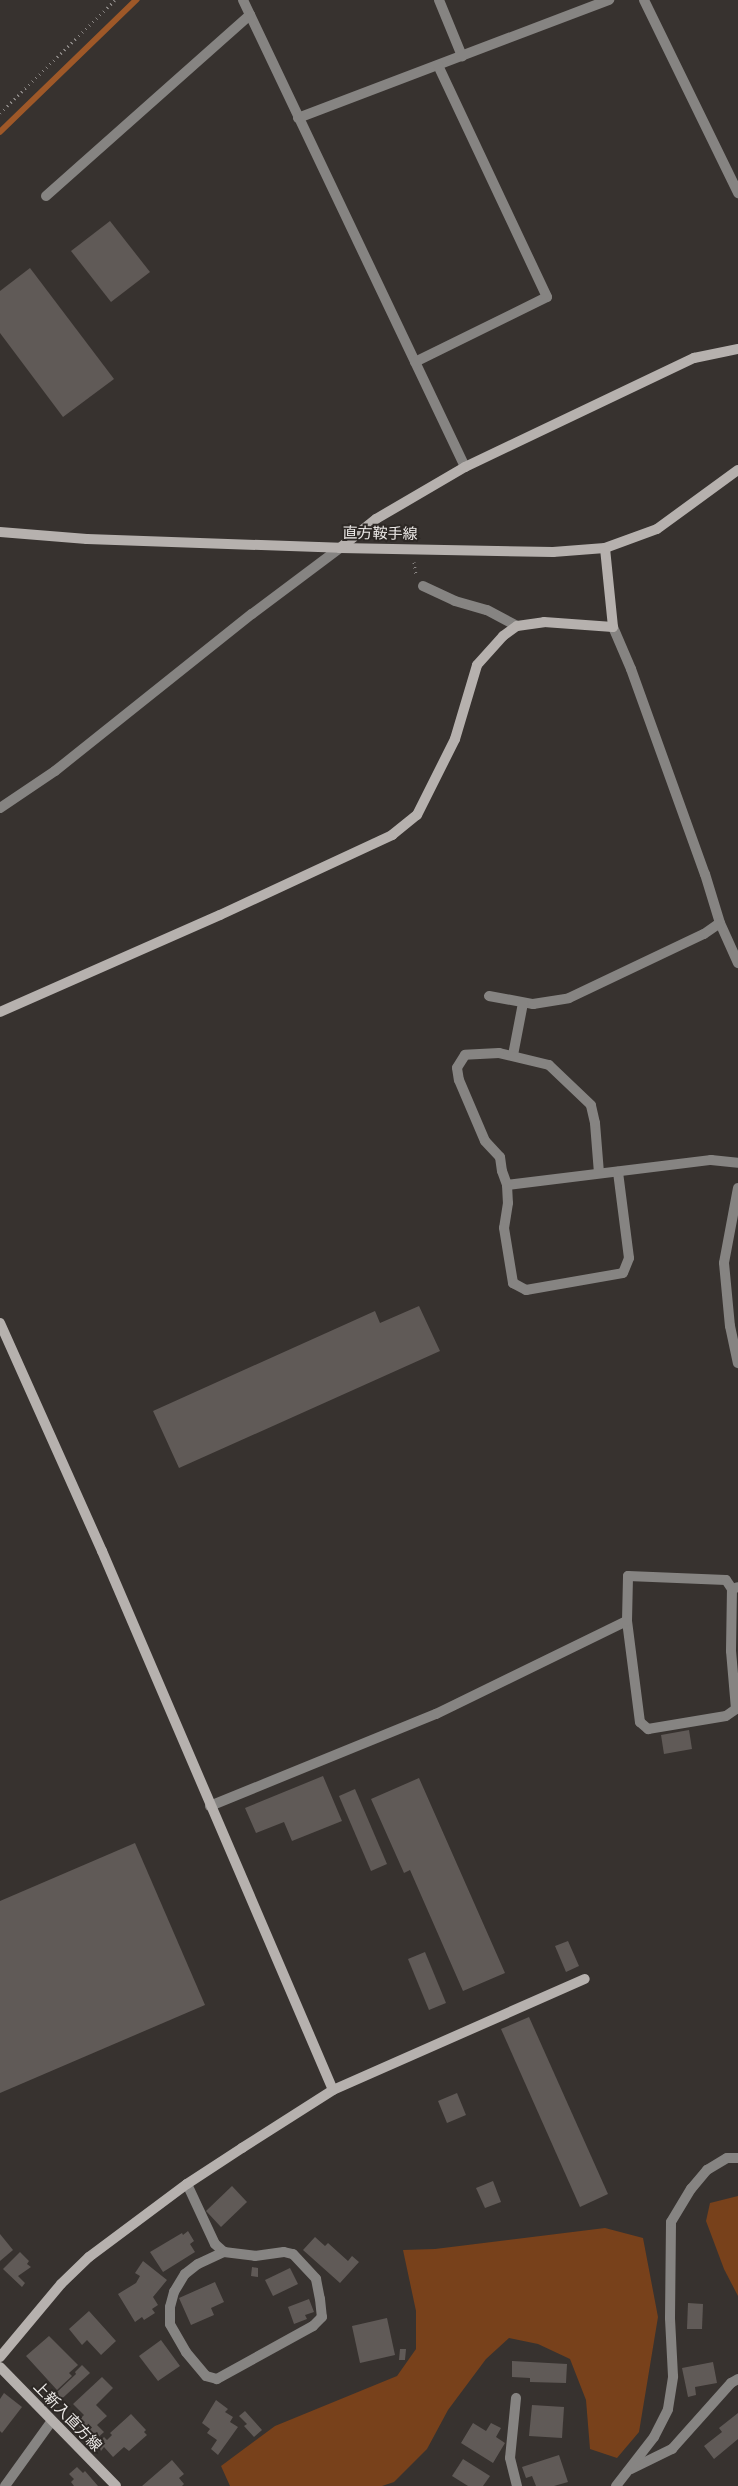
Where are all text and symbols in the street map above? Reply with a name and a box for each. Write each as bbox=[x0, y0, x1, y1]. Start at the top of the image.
street label: 直方鞍手線 bbox=[342, 523, 418, 543]
street label: 上新入直方線 bbox=[30, 2377, 106, 2455]

